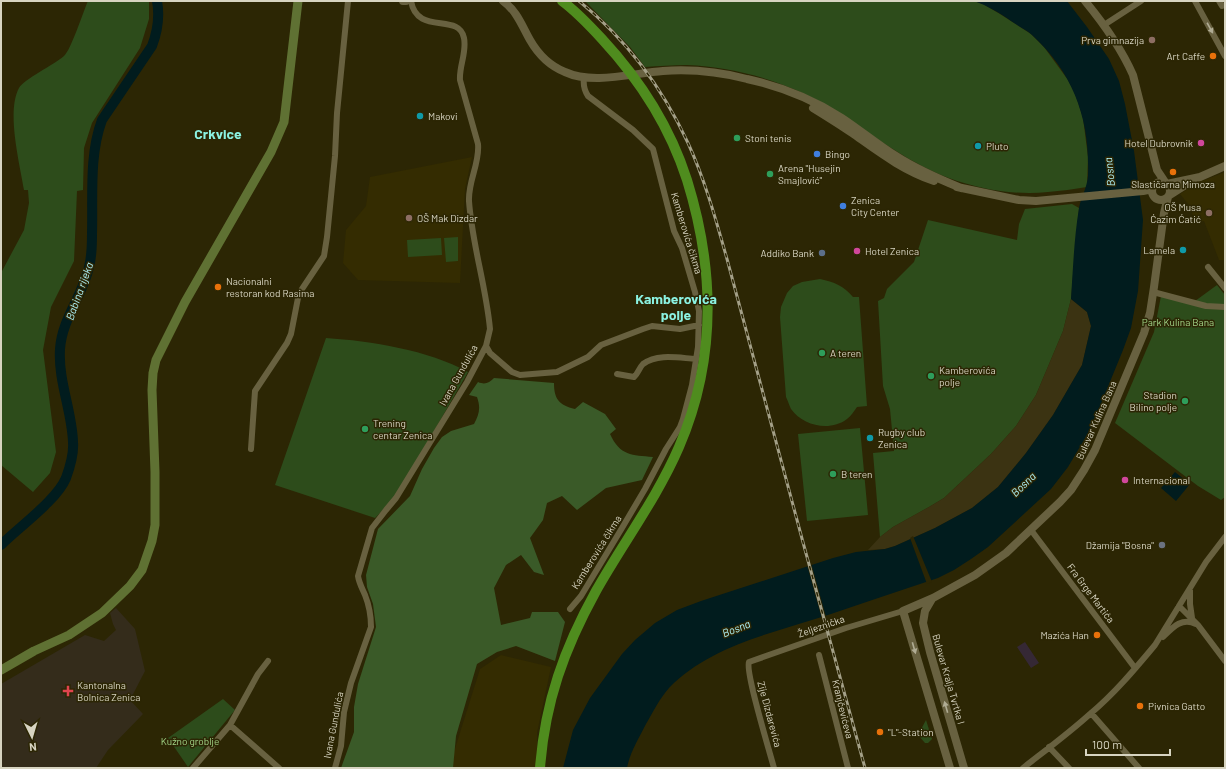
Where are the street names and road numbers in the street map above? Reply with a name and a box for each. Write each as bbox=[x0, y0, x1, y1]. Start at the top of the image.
street label: Kamberovića čikma bbox=[669, 191, 705, 275]
street label: Ivana Gundulića bbox=[436, 343, 480, 407]
street label: Bulevar Kulina Bana bbox=[1073, 379, 1119, 461]
street label: Kamberovića čikma bbox=[568, 513, 624, 591]
street label: Fra Grge Martića bbox=[1065, 561, 1117, 625]
street label: Željeznička bbox=[796, 612, 846, 640]
street label: Bulevar Kralja Tvrtka I bbox=[930, 633, 968, 725]
street label: Kranjčevićeva bbox=[830, 678, 856, 740]
street label: Zije Dizdarevića bbox=[755, 680, 785, 748]
street label: Ivana Gundulića bbox=[321, 691, 345, 759]

